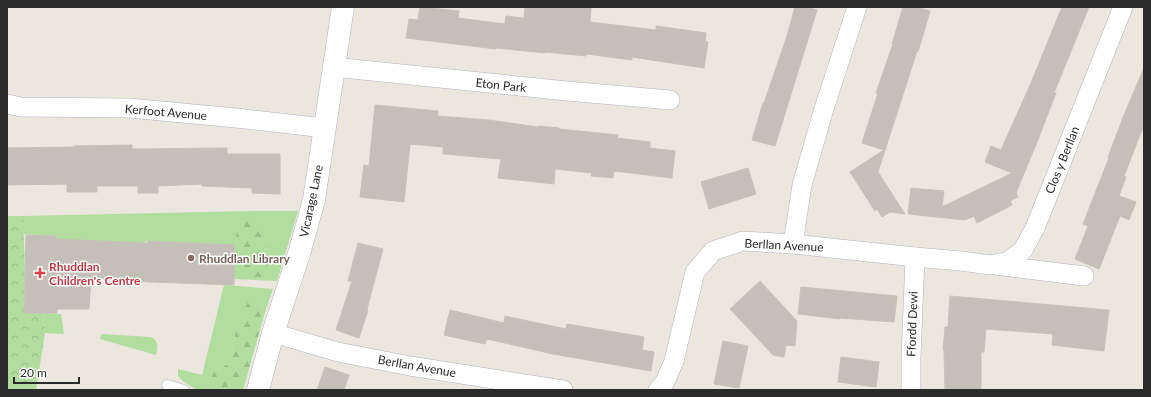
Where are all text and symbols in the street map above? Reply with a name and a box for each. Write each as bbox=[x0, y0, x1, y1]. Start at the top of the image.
street label: Eton Park bbox=[475, 75, 528, 95]
street label: Kerfoot Avenue bbox=[124, 101, 208, 123]
street label: Clos y Berllan bbox=[1042, 124, 1082, 196]
street label: Vicarage Lane bbox=[296, 163, 326, 239]
street label: Berllan Avenue bbox=[744, 235, 824, 255]
place label: Rhuddlan Library bbox=[199, 251, 291, 266]
marker: Rhuddlan Library bbox=[186, 253, 196, 263]
place label: Rhuddlan Children's Centre bbox=[49, 259, 141, 288]
marker: Rhuddlan Children's Centre bbox=[34, 267, 46, 279]
street label: Ffordd Dewi bbox=[903, 291, 921, 357]
street label: Berllan Avenue bbox=[377, 352, 457, 380]
scale bar bbox=[14, 359, 79, 385]
text: 20 m bbox=[20, 365, 47, 380]

